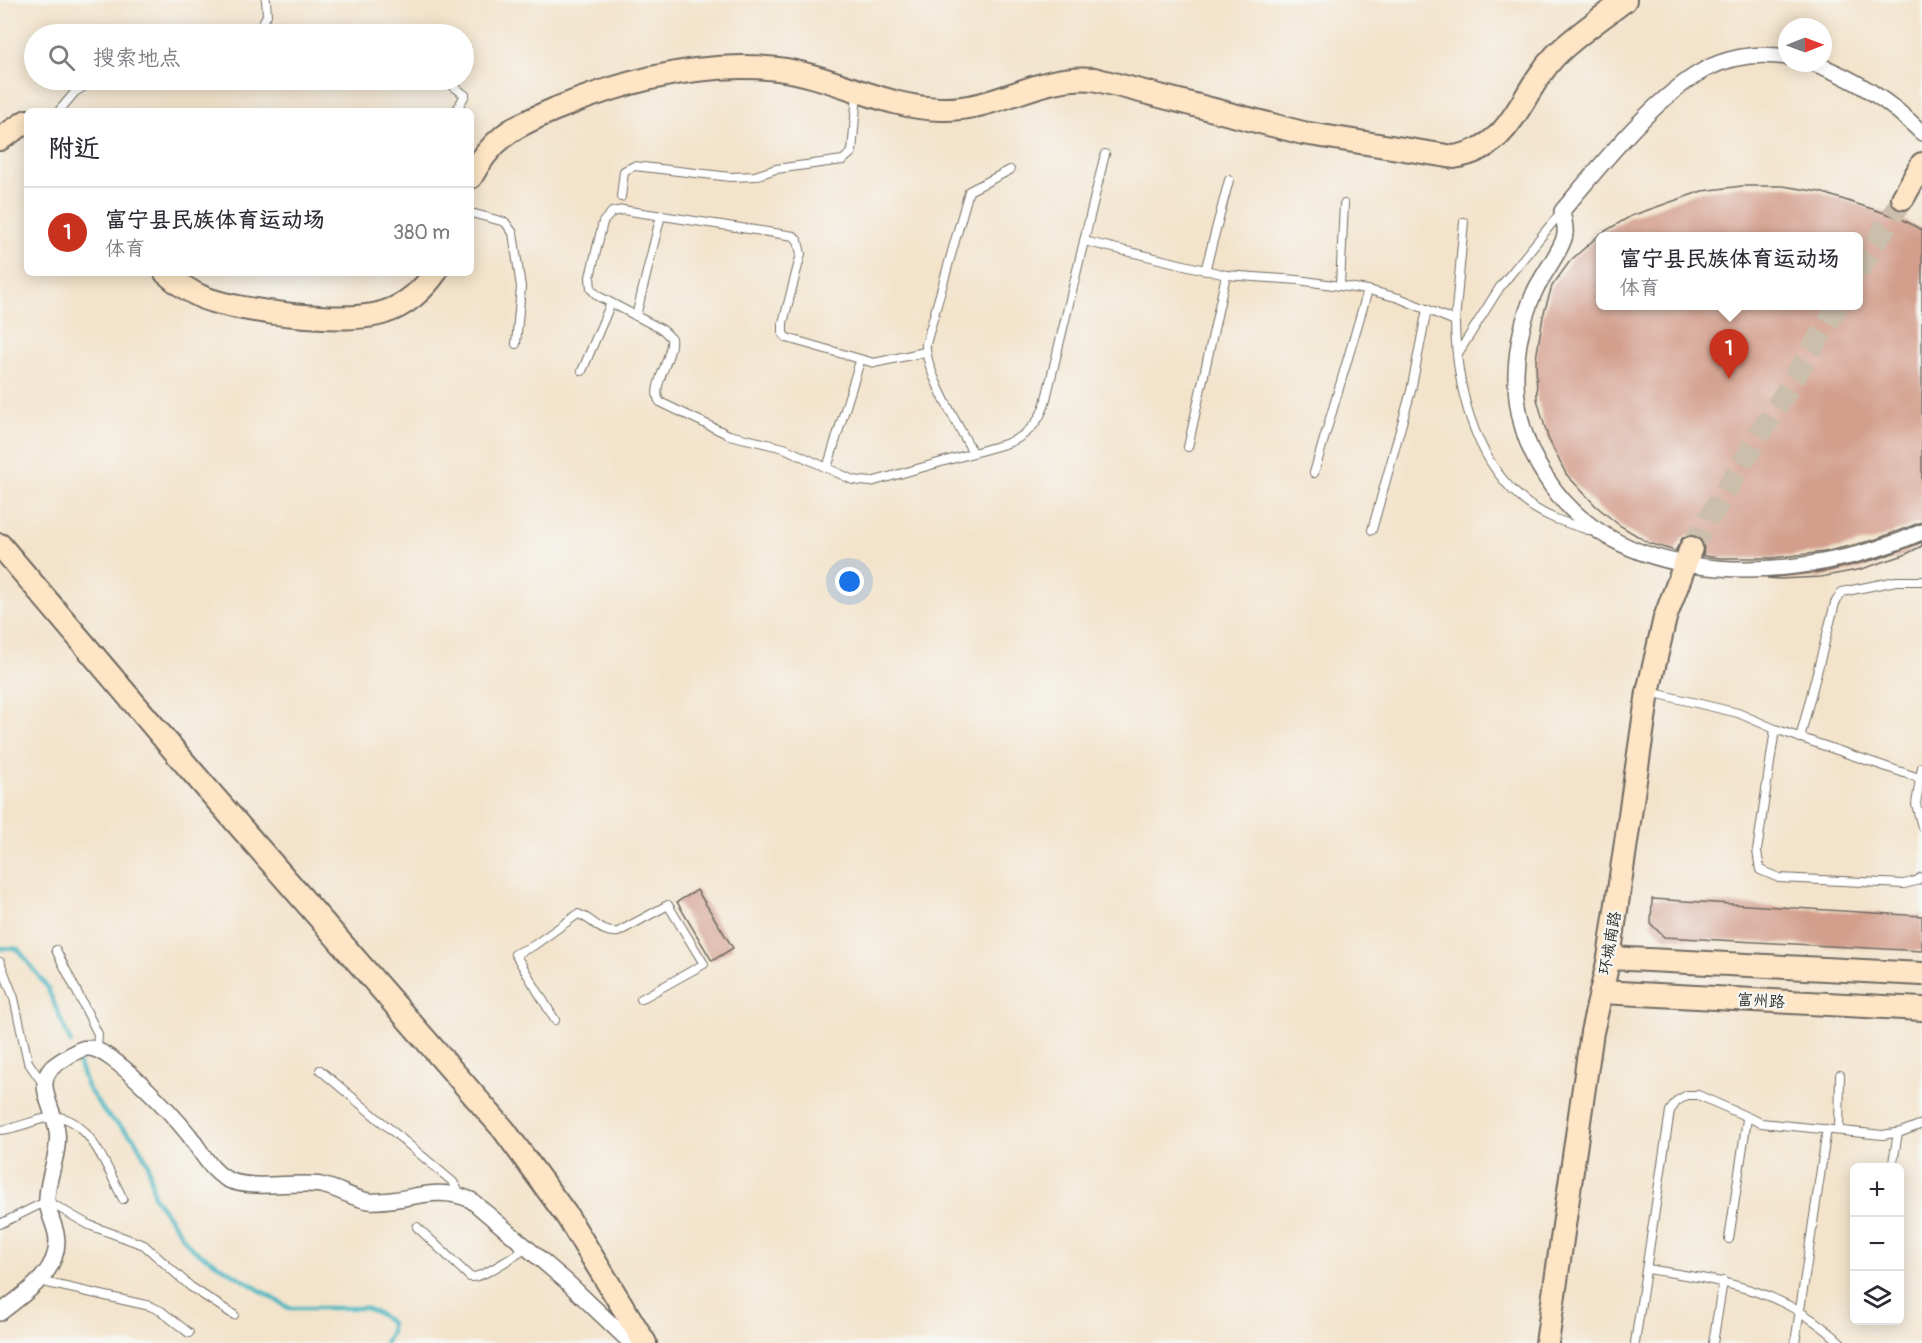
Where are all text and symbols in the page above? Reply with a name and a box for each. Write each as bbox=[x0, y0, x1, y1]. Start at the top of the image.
north arrow bbox=[1778, 18, 1832, 72]
search box bbox=[24, 24, 474, 90]
icon: search bbox=[45, 41, 78, 74]
text: 搜索地点 bbox=[93, 44, 181, 72]
text: 附近 bbox=[48, 133, 100, 165]
text: 富宁县民族体育运动场 bbox=[105, 206, 325, 234]
text: 1 bbox=[64, 220, 71, 245]
text: 380 m bbox=[393, 220, 450, 245]
popup bbox=[1596, 232, 1863, 310]
text: 体育 bbox=[105, 236, 145, 261]
text: 富宁县民族体育运动场 bbox=[1619, 245, 1840, 273]
text: 体育 bbox=[1619, 275, 1659, 300]
pin: 1 bbox=[1710, 330, 1748, 379]
your location bbox=[835, 567, 864, 596]
street label: 环城南路 bbox=[1595, 910, 1625, 976]
street label: 富州路 bbox=[1737, 990, 1785, 1012]
map controls bbox=[1850, 1163, 1904, 1325]
button: + bbox=[1850, 1163, 1904, 1217]
button: − bbox=[1850, 1217, 1904, 1271]
button: layers bbox=[1850, 1271, 1904, 1325]

